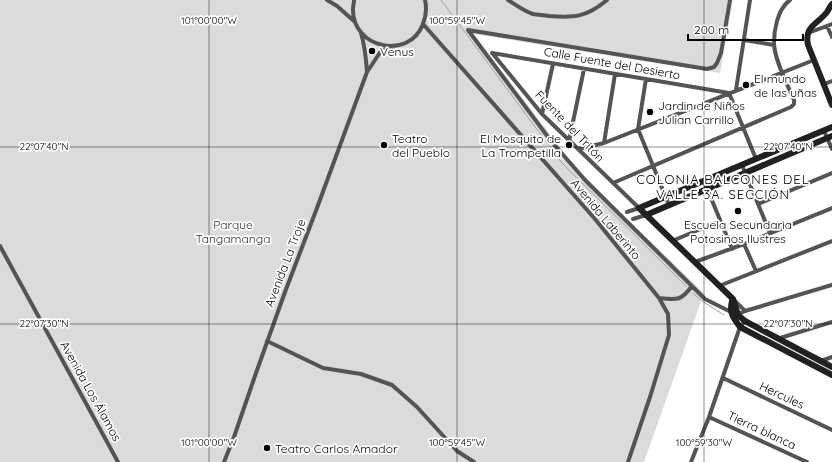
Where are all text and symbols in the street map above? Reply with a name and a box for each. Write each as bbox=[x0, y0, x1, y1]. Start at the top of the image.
text: 101°00'00"W bbox=[181, 14, 237, 27]
text: 100°59'45"W bbox=[429, 14, 485, 27]
scale bar bbox=[688, 16, 803, 42]
text: 200 m bbox=[694, 22, 729, 37]
place label: Venus bbox=[380, 44, 414, 59]
street label: Calle Fuente del Desierto bbox=[543, 44, 681, 82]
marker: Venus bbox=[367, 46, 377, 56]
place label: El mundo de las uñas bbox=[754, 71, 817, 100]
marker: El mundo de las uñas bbox=[741, 80, 751, 90]
street label: Fuente del Tritón bbox=[532, 87, 608, 165]
place label: Jardin de Niños Julian Carrillo bbox=[658, 98, 745, 127]
marker: Jardin de Niños Julian Carrillo bbox=[645, 107, 655, 117]
place label: Teatro del Pueblo bbox=[392, 131, 450, 160]
place label: El Mosquito de La Trompetilla bbox=[480, 131, 561, 160]
text: 22°07'40"N bbox=[19, 140, 69, 153]
marker: Teatro del Pueblo bbox=[379, 140, 389, 150]
marker: El Mosquito de La Trompetilla bbox=[564, 140, 574, 150]
text: 22°07'40"N bbox=[763, 140, 813, 153]
district label: COLONIA BALCONES DEL VALLE 3A. SECCIÓN bbox=[636, 171, 810, 202]
street label: Avenida Laberinto bbox=[568, 176, 644, 262]
marker: Escuela Secundaria Potosinos Ilustres bbox=[733, 206, 743, 216]
park label: Parque Tangamanga bbox=[196, 217, 270, 246]
street label: Avenida La Troje bbox=[261, 217, 309, 309]
place label: Escuela Secundaria Potosinos Ilustres bbox=[684, 217, 792, 246]
text: 22°07'30"N bbox=[19, 317, 69, 330]
text: 22°07'30"N bbox=[763, 317, 813, 330]
street label: Avenida Los Álamos bbox=[57, 338, 125, 444]
street label: Hercules bbox=[757, 378, 807, 412]
street label: Tierra blanca bbox=[725, 408, 799, 452]
text: 101°00'00"W bbox=[181, 436, 237, 449]
text: 100°59'45"W bbox=[429, 436, 485, 449]
text: 100°59'30"W bbox=[676, 436, 733, 449]
place label: Teatro Carlos Amador bbox=[275, 441, 398, 456]
marker: Teatro Carlos Amador bbox=[262, 443, 272, 453]

